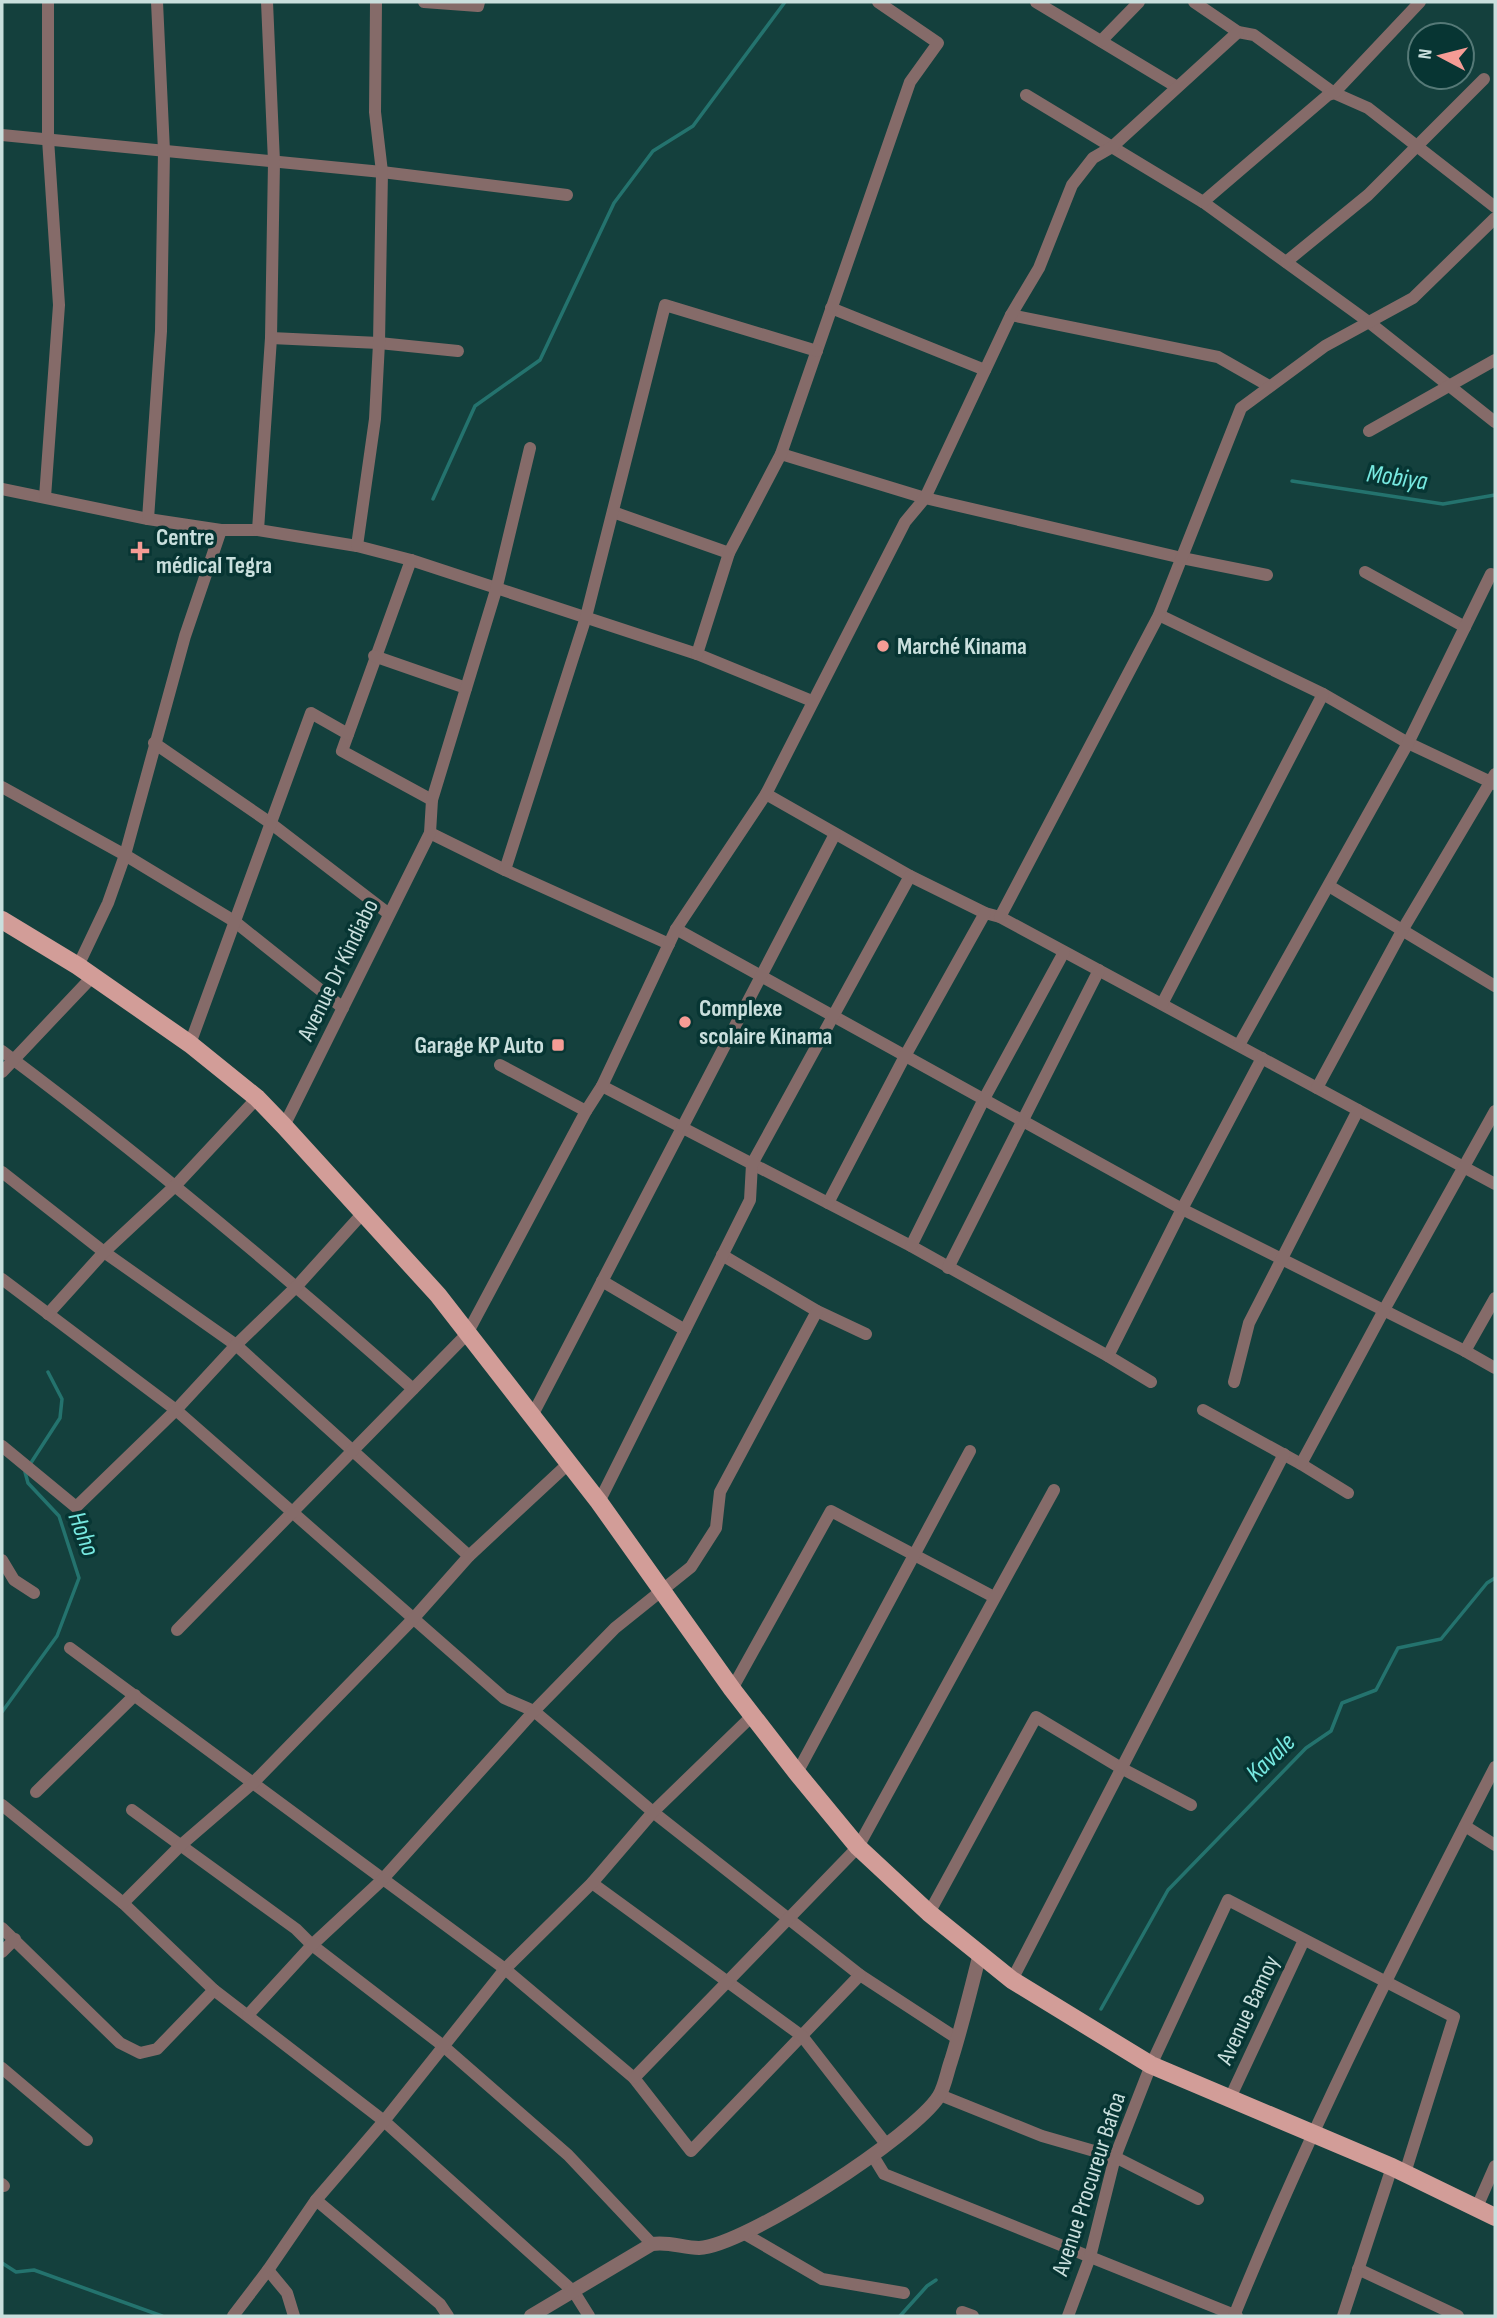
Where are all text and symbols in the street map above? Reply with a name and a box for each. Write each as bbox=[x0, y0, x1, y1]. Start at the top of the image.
north arrow bbox=[1406, 21, 1476, 91]
text: N bbox=[1414, 48, 1438, 61]
water label: Mobiya bbox=[1365, 458, 1430, 498]
place label: Centre médical Tegra bbox=[156, 523, 272, 580]
marker: Centre médical Tegra bbox=[130, 541, 150, 561]
place label: Marché Kinama bbox=[897, 632, 1027, 661]
marker: Marché Kinama bbox=[875, 638, 891, 654]
street label: Avenue Dr Kindiabo bbox=[291, 894, 385, 1047]
place label: Complexe scolaire Kinama bbox=[699, 994, 832, 1051]
marker: Complexe scolaire Kinama bbox=[677, 1014, 693, 1030]
place label: Garage KP Auto bbox=[414, 1031, 544, 1060]
marker: Garage KP Auto bbox=[550, 1037, 566, 1053]
water label: Hoho bbox=[60, 1507, 106, 1561]
water label: Kavale bbox=[1240, 1727, 1302, 1789]
street label: Avenue Bamoy bbox=[1210, 1951, 1286, 2070]
street label: Avenue Procureur Bafoa bbox=[1045, 2089, 1132, 2280]

